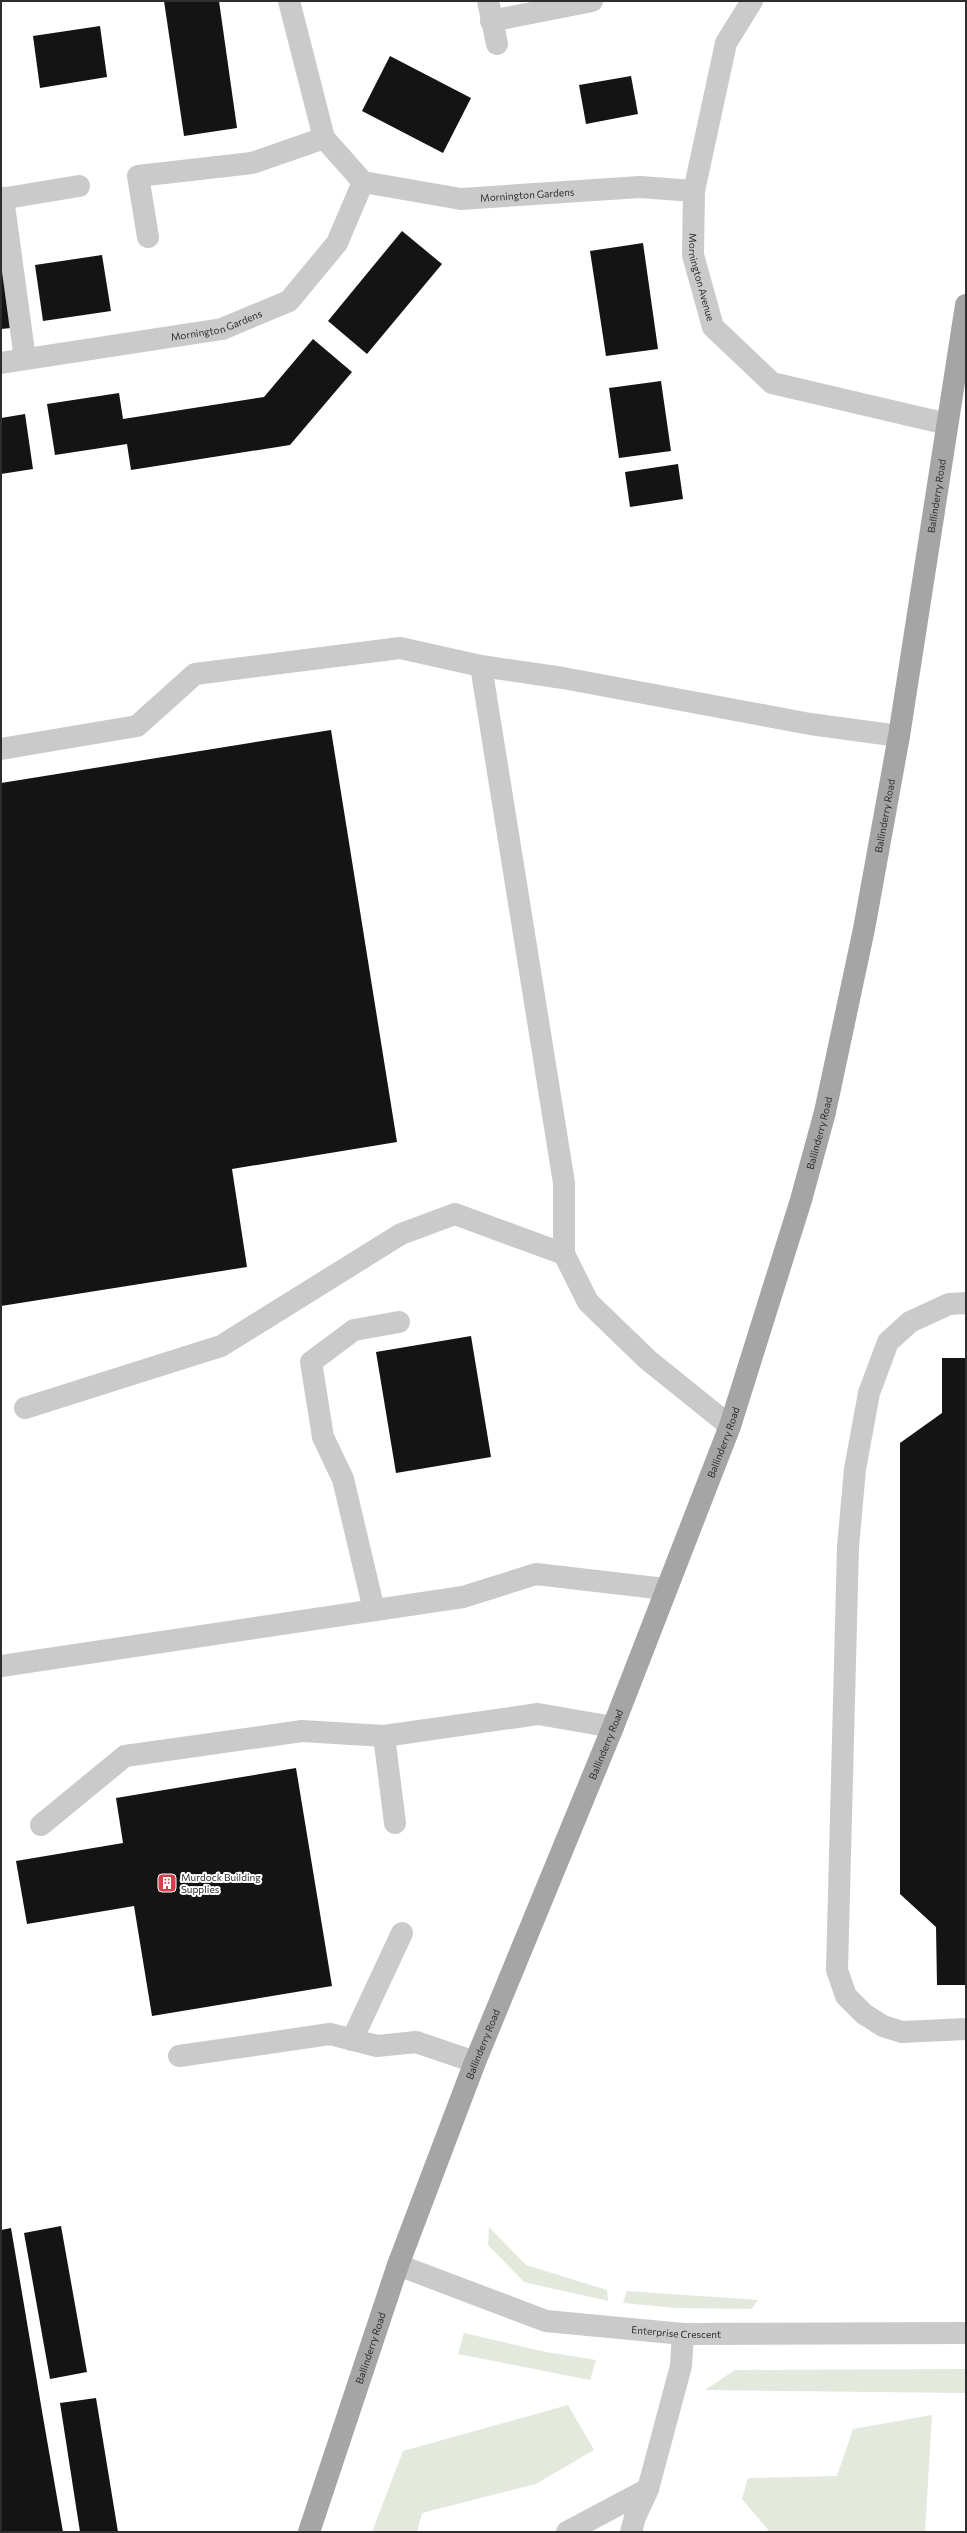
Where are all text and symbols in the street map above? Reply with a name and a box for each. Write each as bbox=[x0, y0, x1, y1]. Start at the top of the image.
street label: Mornington Gardens bbox=[480, 185, 575, 204]
street label: Mornington Avenue bbox=[687, 233, 717, 322]
street label: Mornington Gardens bbox=[170, 307, 264, 343]
street label: Ballinderry Road bbox=[925, 458, 948, 534]
street label: Ballinderry Road bbox=[872, 778, 897, 854]
street label: Ballinderry Road bbox=[804, 1095, 834, 1171]
street label: Ballinderry Road bbox=[704, 1405, 742, 1480]
street label: Ballinderry Road bbox=[586, 1707, 625, 1781]
place label: Murdock Building Supplies bbox=[181, 1871, 261, 1895]
building icon: Murdock Building Supplies bbox=[156, 1872, 178, 1894]
street label: Ballinderry Road bbox=[463, 2007, 502, 2081]
street label: Ballinderry Road bbox=[353, 2310, 388, 2385]
street label: Enterprise Crescent bbox=[631, 2323, 721, 2340]

